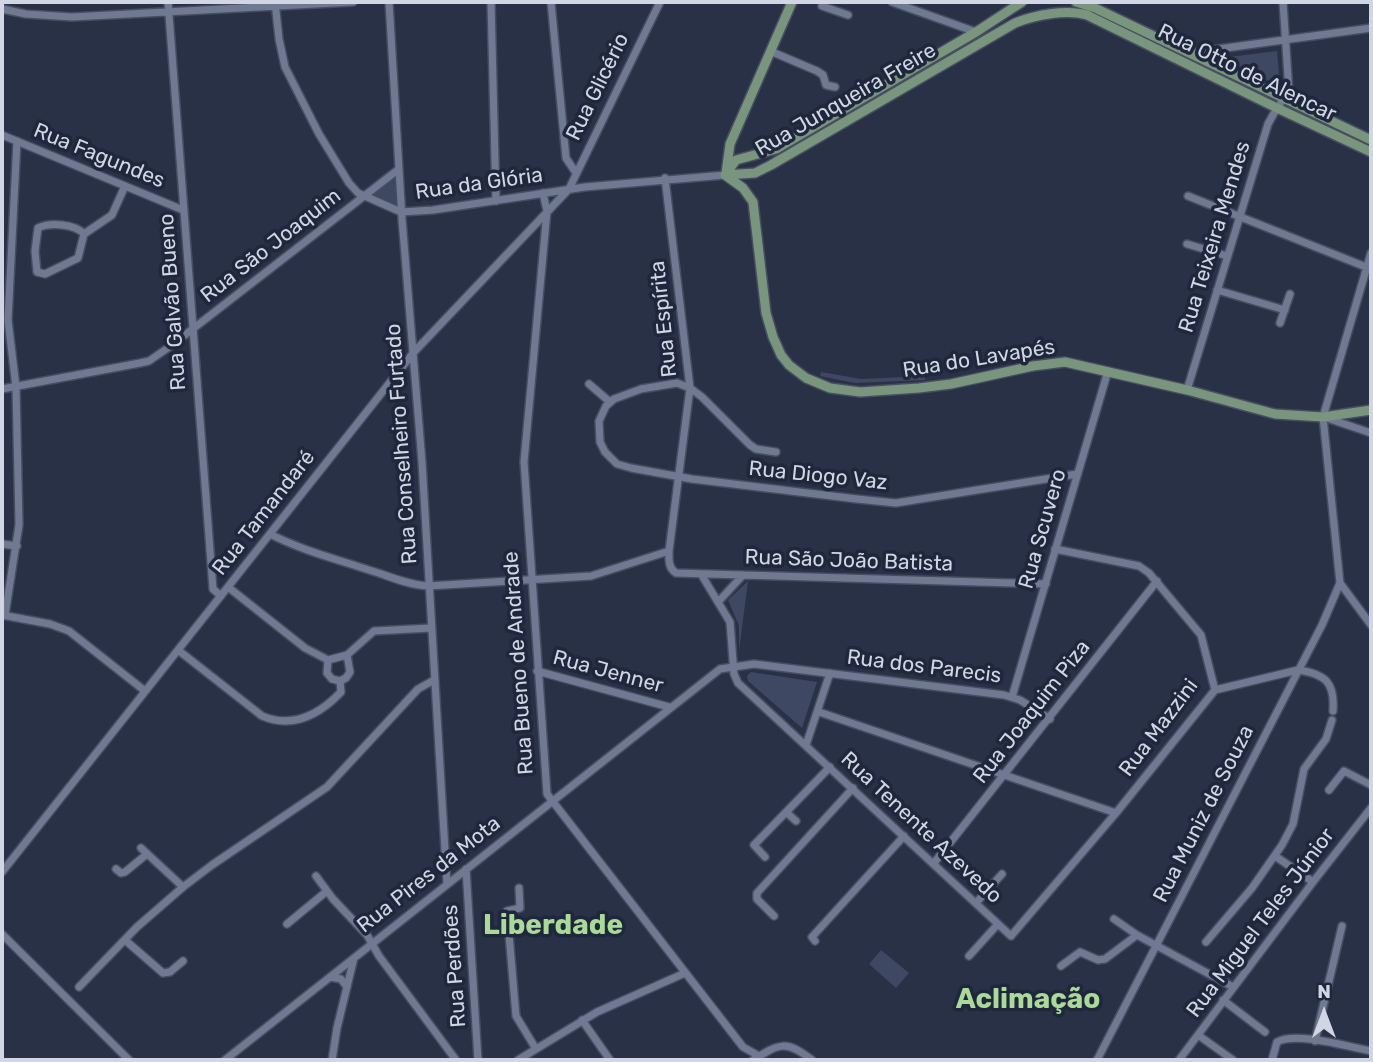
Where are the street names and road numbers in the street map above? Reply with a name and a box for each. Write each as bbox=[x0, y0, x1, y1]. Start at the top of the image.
street label: Rua Otto de Alencar bbox=[1154, 19, 1340, 127]
street label: Rua Glicério bbox=[561, 29, 635, 145]
street label: Rua Junqueira Freire bbox=[751, 38, 941, 162]
street label: Rua Fagundes bbox=[30, 118, 168, 194]
street label: Rua Teixeira Mendes bbox=[1174, 138, 1256, 336]
street label: Rua da Glória bbox=[414, 163, 544, 205]
street label: Rua São Joaquim bbox=[196, 183, 346, 309]
street label: Rua Galvão Bueno bbox=[154, 213, 192, 391]
street label: Rua Espírita bbox=[645, 259, 683, 379]
street label: Rua Conselheiro Furtado bbox=[381, 323, 423, 565]
street label: Rua do Lavapés bbox=[901, 335, 1057, 383]
street label: Rua Tamandaré bbox=[207, 446, 321, 580]
street label: Rua Diogo Vaz bbox=[747, 456, 889, 496]
street label: Rua Scuvero bbox=[1014, 466, 1072, 592]
street label: Rua São João Batista bbox=[744, 545, 954, 577]
street label: Rua Bueno de Andrade bbox=[499, 550, 539, 776]
street label: Rua Joaquim Piza bbox=[968, 635, 1096, 789]
street label: Rua Jenner bbox=[550, 645, 666, 699]
street label: Rua dos Parecis bbox=[845, 645, 1003, 689]
street label: Rua Mazzini bbox=[1114, 674, 1204, 782]
street label: Rua Muniz de Souza bbox=[1148, 721, 1260, 907]
street label: Rua Tenente Azevedo bbox=[835, 747, 1007, 909]
street label: Rua Pires da Mota bbox=[352, 811, 506, 939]
street label: Rua Miguel Teles Júnior bbox=[1182, 823, 1340, 1023]
street label: Rua Perdões bbox=[438, 904, 472, 1028]

